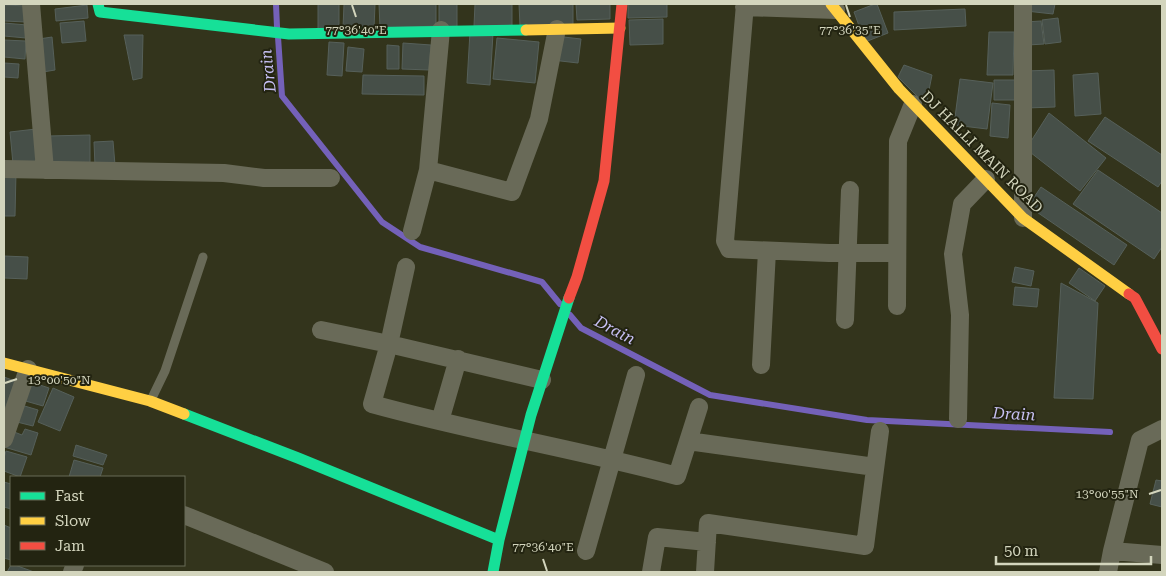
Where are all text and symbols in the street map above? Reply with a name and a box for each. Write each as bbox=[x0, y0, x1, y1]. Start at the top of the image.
text: 77°36'40"E bbox=[325, 23, 387, 37]
text: 77°36'35"E bbox=[819, 23, 881, 37]
water label: Drain bbox=[256, 49, 280, 94]
street label: DJ HALLI MAIN ROAD bbox=[917, 87, 1047, 217]
water label: Drain bbox=[591, 311, 639, 349]
text: 13°00'50"N bbox=[27, 373, 91, 387]
water label: Drain bbox=[991, 403, 1036, 425]
legend bbox=[10, 476, 185, 566]
text: Fast bbox=[55, 487, 85, 505]
text: 13°00'55"N bbox=[1075, 487, 1139, 501]
text: Slow bbox=[55, 512, 91, 530]
scale bar bbox=[996, 534, 1151, 566]
text: Jam bbox=[55, 537, 85, 555]
text: 77°36'40"E bbox=[512, 540, 574, 554]
text: 50 m bbox=[1004, 542, 1039, 560]

